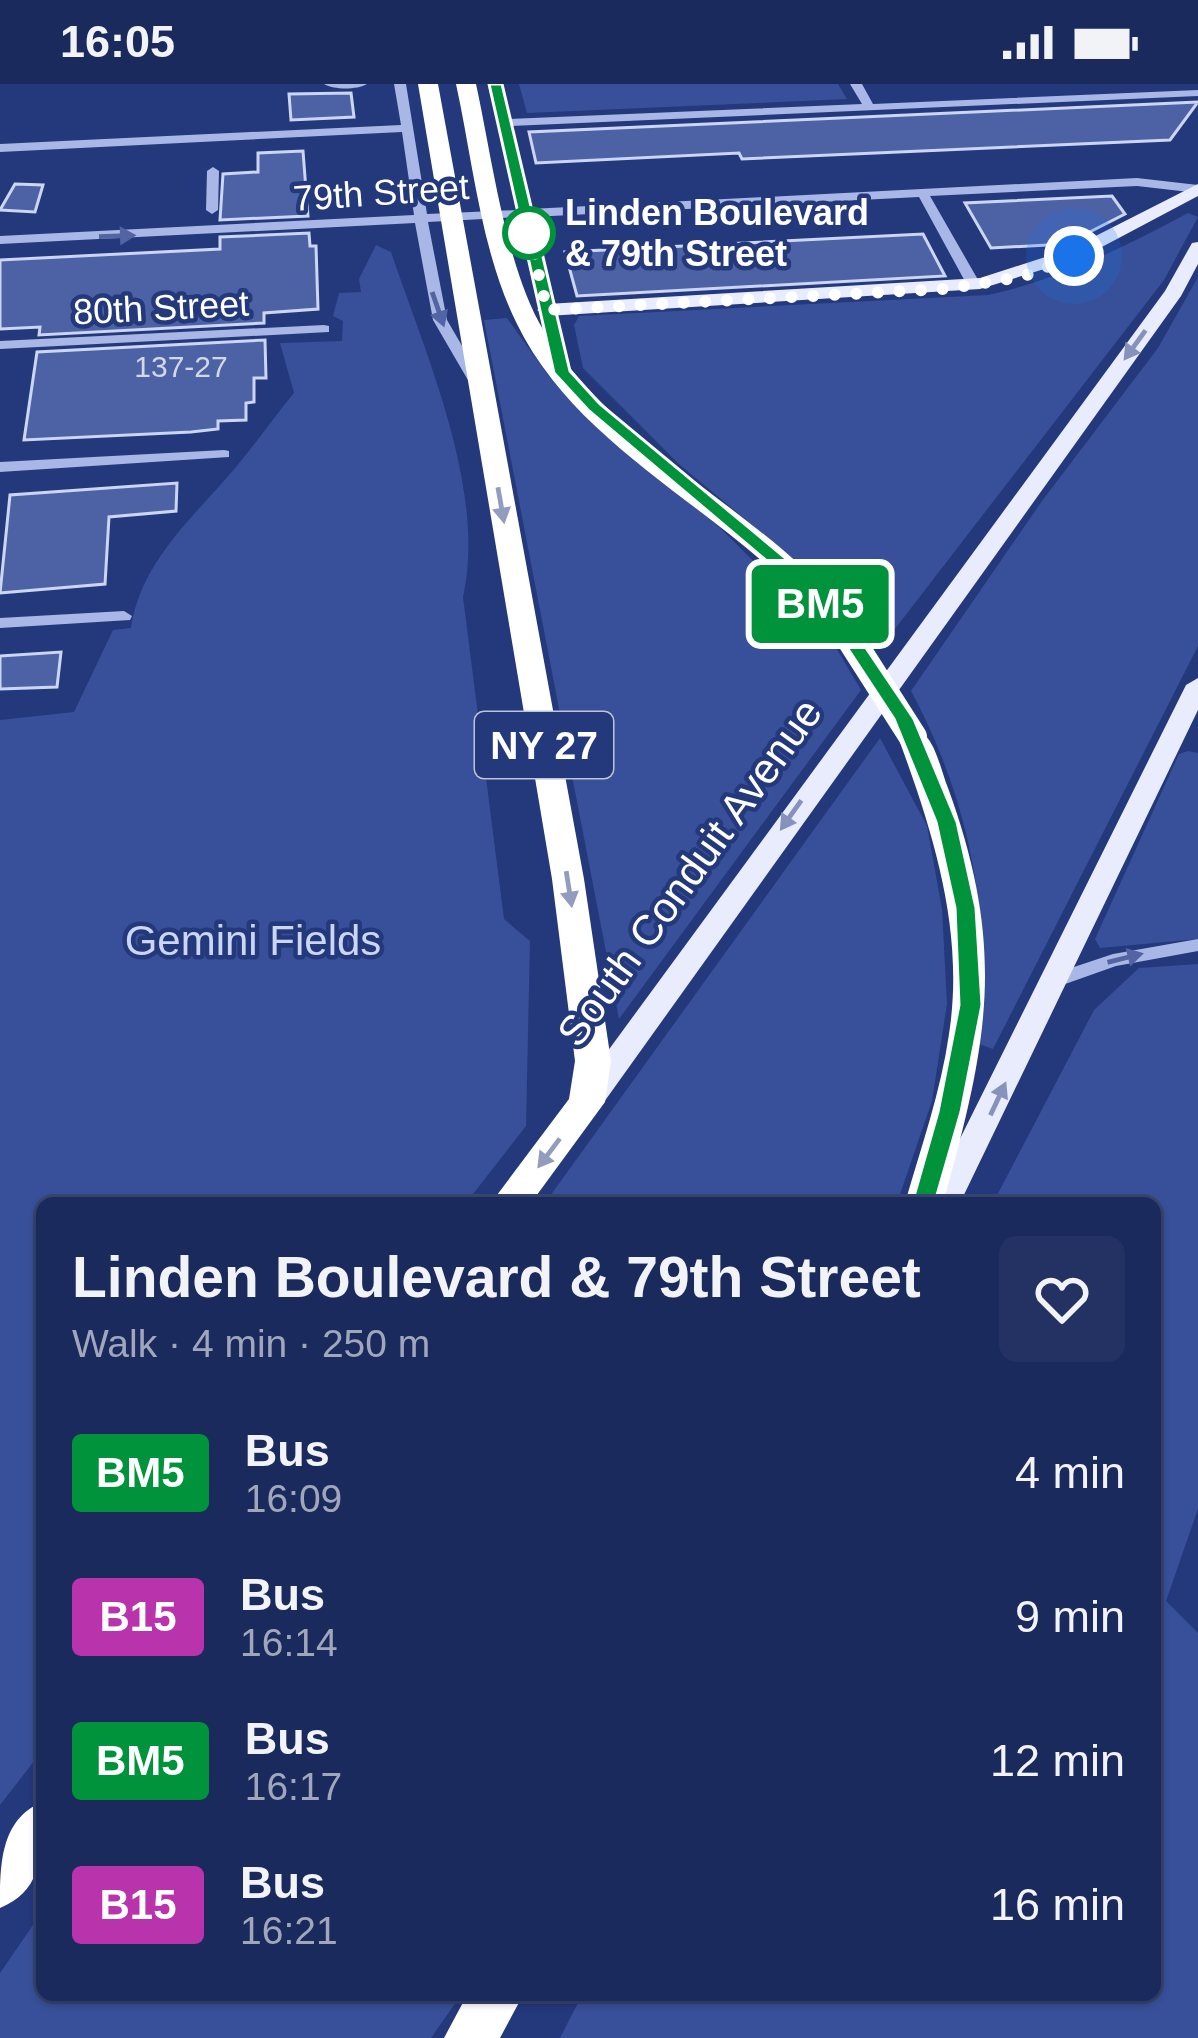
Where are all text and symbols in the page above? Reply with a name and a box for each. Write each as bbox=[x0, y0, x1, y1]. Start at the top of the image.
text: 16:05 bbox=[60, 16, 175, 67]
street label: 79th Street bbox=[292, 166, 470, 219]
place label: Linden Boulevard & 79th Street bbox=[565, 192, 869, 274]
marker: Linden Boulevard & 79th Street bbox=[504, 208, 554, 258]
one-way arrow bbox=[99, 226, 137, 245]
your location bbox=[1044, 226, 1104, 286]
street label: 80th Street bbox=[72, 282, 250, 333]
one-way arrow bbox=[430, 291, 449, 328]
one-way arrow bbox=[1124, 329, 1147, 361]
house number: 137-27 bbox=[134, 350, 228, 383]
one-way arrow bbox=[492, 487, 511, 524]
line badge: BM5 bbox=[751, 565, 889, 643]
text: BM5 bbox=[776, 580, 864, 627]
street label: South Conduit Avenue bbox=[548, 690, 831, 1055]
road number: NY 27 bbox=[475, 712, 613, 778]
one-way arrow bbox=[780, 799, 803, 831]
one-way arrow bbox=[560, 871, 579, 908]
park label: Gemini Fields bbox=[125, 917, 381, 964]
one-way arrow bbox=[1107, 948, 1144, 967]
one-way arrow bbox=[988, 1081, 1008, 1116]
one-way arrow bbox=[537, 1137, 562, 1168]
button: heart bbox=[999, 1236, 1125, 1362]
text: Linden Boulevard & 79th Street bbox=[72, 1245, 921, 1309]
text: Walk · 4 min · 250 m bbox=[72, 1322, 430, 1365]
text: Bus bbox=[245, 1425, 330, 1476]
text: 4 min bbox=[1015, 1447, 1125, 1498]
text: BM5 bbox=[96, 1449, 185, 1496]
text: 16:09 bbox=[245, 1477, 342, 1520]
text: Bus bbox=[240, 1569, 325, 1620]
text: 9 min bbox=[1015, 1591, 1125, 1642]
text: B15 bbox=[99, 1593, 177, 1640]
text: 16:14 bbox=[240, 1621, 338, 1664]
text: Bus bbox=[245, 1713, 330, 1764]
text: 12 min bbox=[990, 1735, 1125, 1786]
text: BM5 bbox=[96, 1737, 185, 1784]
text: 16:17 bbox=[245, 1765, 342, 1808]
text: Bus bbox=[240, 1857, 325, 1908]
text: 16 min bbox=[990, 1879, 1125, 1930]
text: B15 bbox=[99, 1881, 177, 1928]
text: 16:21 bbox=[240, 1909, 338, 1952]

